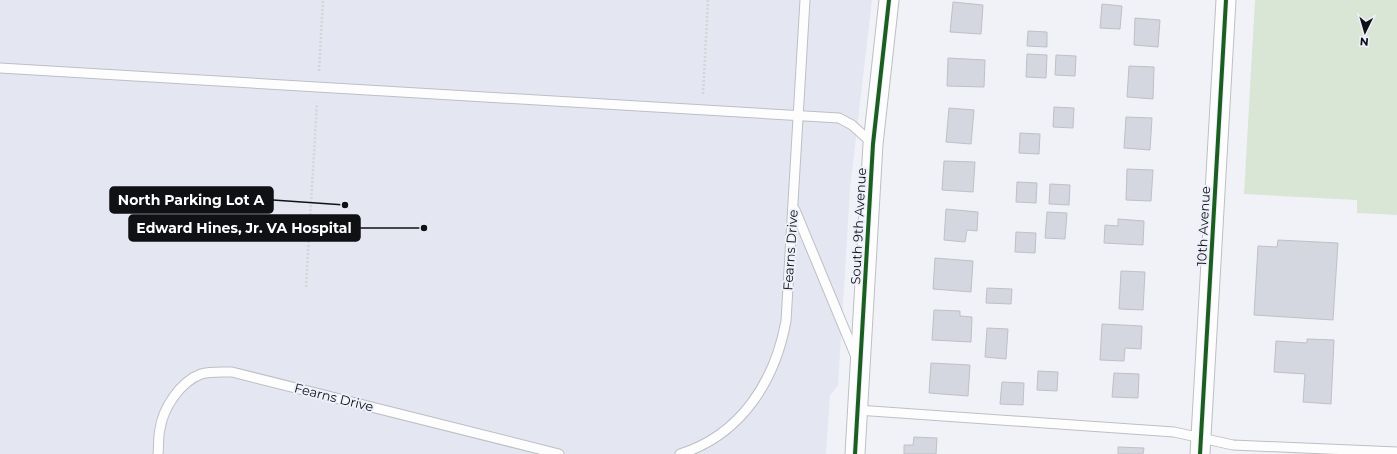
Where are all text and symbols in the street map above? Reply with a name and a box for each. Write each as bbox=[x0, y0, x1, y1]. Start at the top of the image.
north arrow bbox=[1345, 12, 1385, 52]
text: N bbox=[1359, 35, 1369, 49]
street label: South 9th Avenue bbox=[847, 167, 869, 285]
street label: 10th Avenue bbox=[1193, 186, 1213, 266]
callout: North Parking Lot A bbox=[110, 187, 273, 213]
text: North Parking Lot A bbox=[118, 191, 264, 209]
street label: Fearns Drive bbox=[779, 209, 801, 291]
callout: Edward Hines, Jr. VA Hospital bbox=[129, 215, 360, 241]
text: Edward Hines, Jr. VA Hospital bbox=[136, 219, 352, 237]
street label: Fearns Drive bbox=[293, 379, 375, 415]

